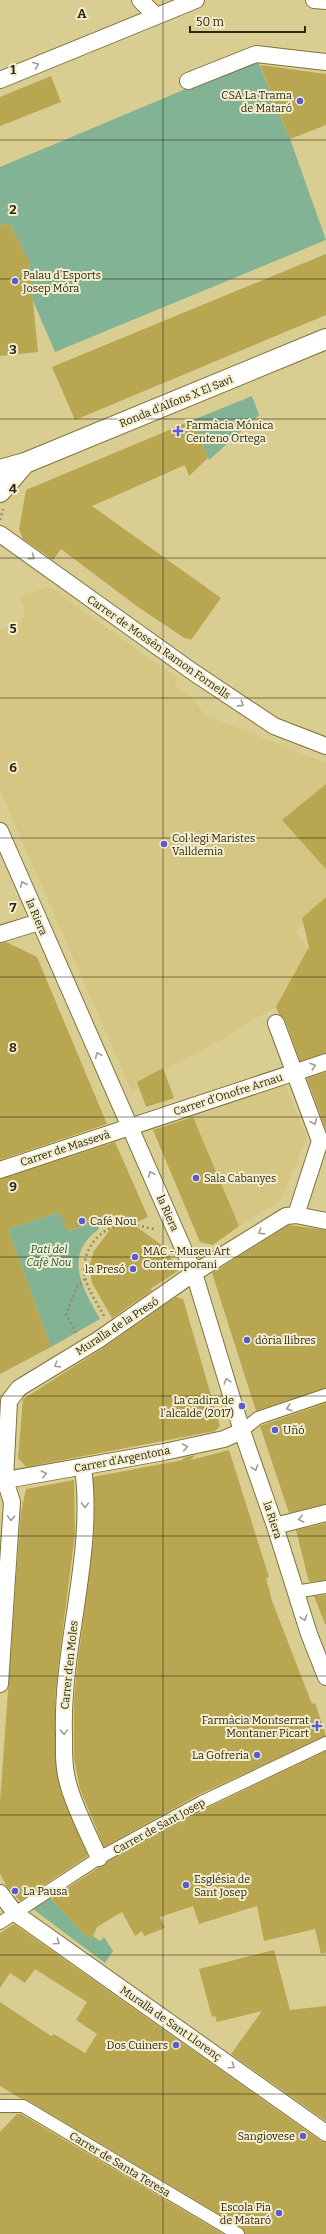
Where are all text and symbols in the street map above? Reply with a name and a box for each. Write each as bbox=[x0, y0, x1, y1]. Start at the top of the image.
text: A bbox=[77, 6, 87, 21]
scale bar bbox=[190, 8, 305, 34]
text: 50 m bbox=[196, 15, 225, 29]
text: 1 bbox=[10, 62, 16, 77]
one-way arrow bbox=[33, 62, 40, 70]
place label: CSA La Trama de Mataró bbox=[221, 89, 292, 115]
marker: CSA La Trama de Mataró bbox=[295, 96, 305, 106]
text: 2 bbox=[9, 202, 17, 217]
place label: Palau d'Esports Josep Móra bbox=[22, 269, 101, 295]
marker: Palau d'Esports Josep Móra bbox=[10, 276, 20, 286]
text: 3 bbox=[9, 342, 17, 357]
street label: Ronda d'Alfons X El Savi bbox=[118, 372, 235, 430]
place label: Farmàcia Mónica Centeno Ortega bbox=[186, 419, 274, 445]
marker: Farmàcia Mónica Centeno Ortega bbox=[173, 426, 183, 436]
text: 4 bbox=[9, 481, 17, 496]
one-way arrow bbox=[27, 552, 34, 559]
street label: Carrer de Mossèn Ramon Fornells bbox=[85, 593, 233, 702]
text: 5 bbox=[9, 621, 17, 636]
one-way arrow bbox=[237, 699, 244, 707]
text: 6 bbox=[9, 760, 17, 775]
place label: Col·legi Maristes Valldemia bbox=[172, 832, 255, 858]
marker: Col·legi Maristes Valldemia bbox=[159, 839, 169, 849]
one-way arrow bbox=[20, 881, 28, 889]
street label: la Riera bbox=[23, 897, 50, 937]
text: 7 bbox=[10, 900, 17, 915]
text: 8 bbox=[9, 1040, 17, 1055]
one-way arrow bbox=[95, 1051, 103, 1059]
one-way arrow bbox=[309, 1063, 316, 1071]
street label: Carrer d'Onofre Arnau bbox=[172, 1071, 285, 1118]
one-way arrow bbox=[309, 1119, 317, 1126]
street label: Carrer de Massevà bbox=[19, 1128, 112, 1169]
one-way arrow bbox=[147, 1170, 155, 1177]
place label: Sala Cabanyes bbox=[204, 1172, 276, 1185]
marker: Sala Cabanyes bbox=[191, 1173, 201, 1183]
text: 9 bbox=[9, 1179, 17, 1194]
street label: la Riera bbox=[154, 1193, 181, 1233]
place label: Café Nou bbox=[90, 1215, 137, 1228]
marker: Café Nou bbox=[77, 1216, 87, 1226]
one-way arrow bbox=[258, 1227, 265, 1234]
park label: Pati del Cafè Nou bbox=[26, 1243, 72, 1269]
place label: MAC - Museu Art Contemporani bbox=[143, 1245, 230, 1271]
marker: MAC - Museu Art Contemporani bbox=[130, 1252, 140, 1262]
place label: la Presó bbox=[85, 1263, 125, 1276]
marker: la Presó bbox=[128, 1264, 138, 1274]
street label: Muralla de la Presó bbox=[73, 1295, 161, 1358]
place label: dòria llibres bbox=[255, 1334, 316, 1347]
marker: dòria llibres bbox=[242, 1335, 252, 1345]
one-way arrow bbox=[54, 1360, 61, 1367]
one-way arrow bbox=[223, 1377, 232, 1384]
place label: La cadira de l'alcalde (2017) bbox=[161, 1394, 234, 1420]
marker: La cadira de l'alcalde (2017) bbox=[237, 1401, 247, 1411]
one-way arrow bbox=[286, 1403, 293, 1411]
place label: Uñó bbox=[283, 1424, 305, 1437]
marker: Uñó bbox=[270, 1425, 280, 1435]
street label: Carrer d'Argentona bbox=[73, 1444, 171, 1475]
one-way arrow bbox=[182, 1444, 189, 1452]
one-way arrow bbox=[250, 1464, 259, 1471]
one-way arrow bbox=[41, 1471, 47, 1479]
street label: la Riera bbox=[260, 1500, 285, 1540]
one-way arrow bbox=[81, 1502, 89, 1508]
one-way arrow bbox=[7, 1515, 15, 1521]
one-way arrow bbox=[297, 1515, 304, 1523]
one-way arrow bbox=[299, 1615, 308, 1622]
street label: Carrer d'en Moles bbox=[58, 1620, 81, 1710]
place label: Farmàcia Montserrat Montaner Picart bbox=[202, 1714, 309, 1740]
marker: Farmàcia Montserrat Montaner Picart bbox=[312, 1721, 322, 1731]
one-way arrow bbox=[60, 1729, 68, 1735]
place label: La Gofreria bbox=[192, 1749, 249, 1762]
marker: La Gofreria bbox=[252, 1750, 262, 1760]
street label: Carrer de Sant Josep bbox=[111, 1796, 208, 1857]
place label: Església de Sant Josep bbox=[194, 1873, 250, 1899]
marker: Església de Sant Josep bbox=[181, 1880, 191, 1890]
place label: La Pausa bbox=[23, 1885, 68, 1898]
marker: La Pausa bbox=[10, 1886, 20, 1896]
one-way arrow bbox=[53, 1937, 60, 1944]
street label: Muralla de Sant Llorenç bbox=[118, 1983, 224, 2064]
place label: Dos Cuiners bbox=[107, 2039, 168, 2052]
marker: Dos Cuiners bbox=[171, 2040, 181, 2050]
one-way arrow bbox=[228, 2061, 235, 2069]
street label: Carrer de Santa Teresa bbox=[67, 2129, 172, 2200]
place label: Sangiovese bbox=[237, 2130, 295, 2143]
marker: Sangiovese bbox=[298, 2131, 308, 2141]
place label: Escola Pia de Mataró bbox=[220, 2201, 271, 2227]
marker: Escola Pia de Mataró bbox=[274, 2208, 284, 2218]

